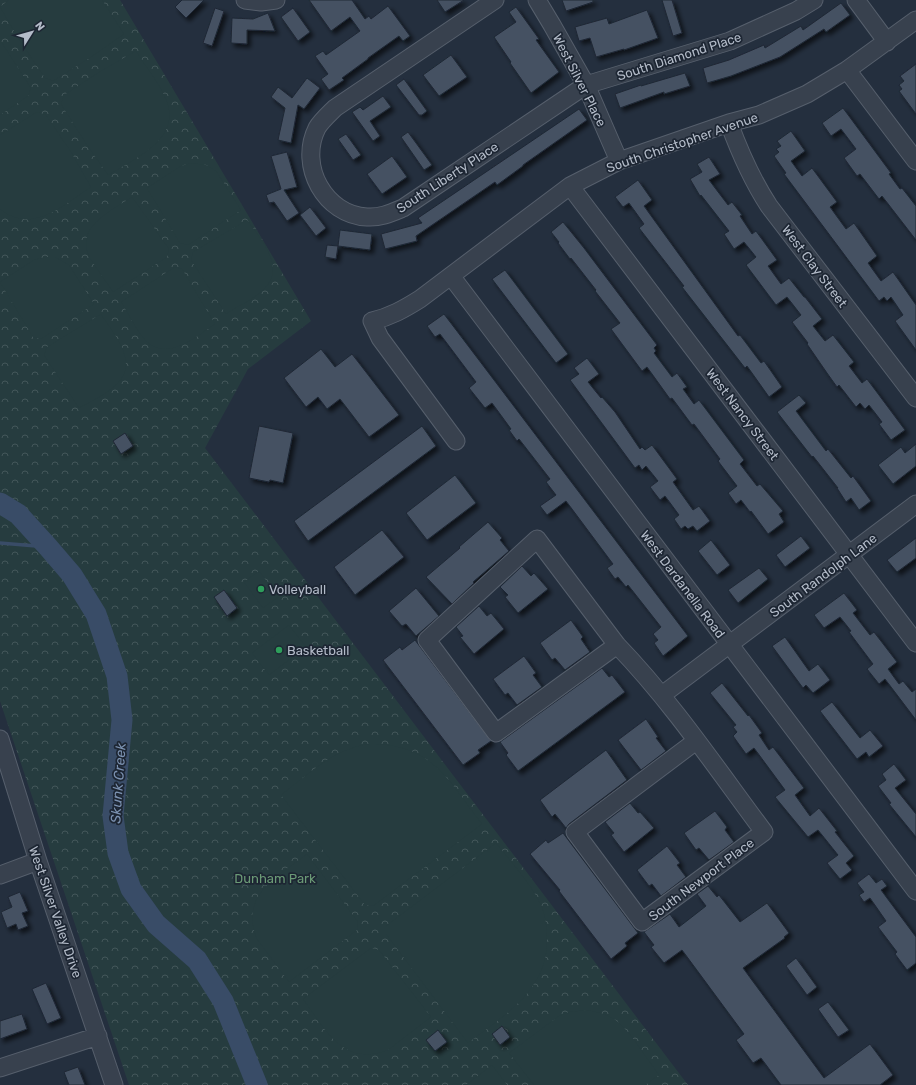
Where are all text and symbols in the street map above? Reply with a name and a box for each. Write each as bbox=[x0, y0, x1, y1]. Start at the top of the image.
north arrow bbox=[12, 12, 52, 52]
text: N bbox=[32, 19, 47, 33]
street label: South Diamond Place bbox=[615, 29, 743, 84]
street label: West Silver Place bbox=[550, 31, 609, 129]
street label: South Christopher Avenue bbox=[604, 109, 760, 176]
street label: South Liberty Place bbox=[394, 139, 501, 216]
street label: West Clay Street bbox=[779, 222, 850, 310]
street label: West Nancy Street bbox=[703, 365, 782, 463]
street label: West Dardanella Road bbox=[637, 528, 728, 641]
street label: South Randolph Lane bbox=[767, 530, 880, 621]
place label: Volleyball bbox=[269, 582, 326, 597]
marker: Volleyball bbox=[256, 584, 266, 594]
place label: Basketball bbox=[287, 643, 349, 658]
marker: Basketball bbox=[274, 645, 284, 655]
water label: Skunk Creek bbox=[107, 741, 130, 824]
street label: South Newport Place bbox=[646, 835, 757, 924]
street label: West Silver Valley Drive bbox=[26, 844, 85, 980]
park label: Dunham Park bbox=[234, 871, 316, 886]

